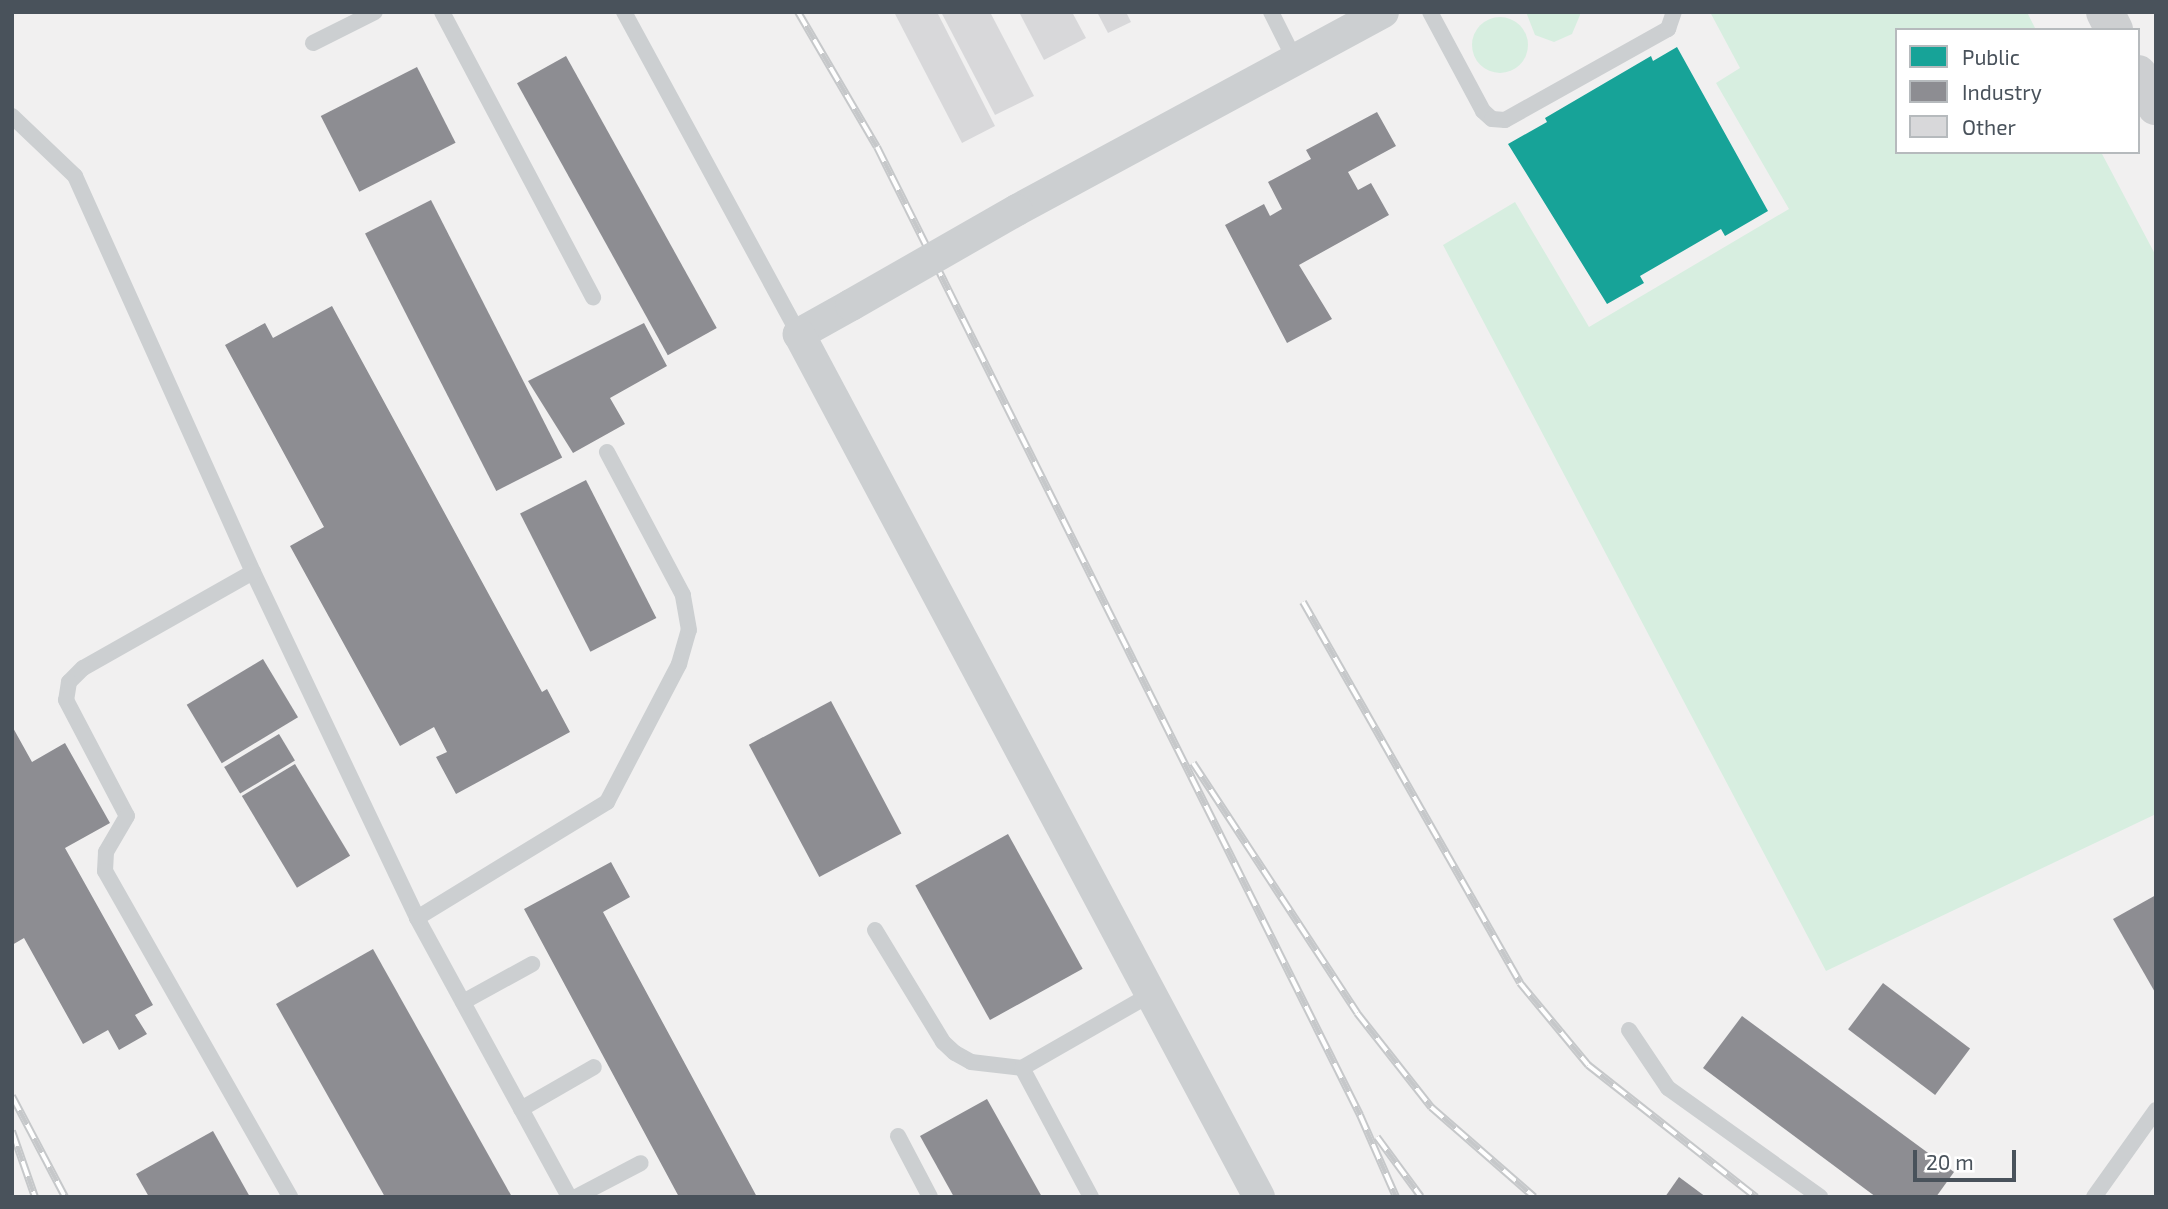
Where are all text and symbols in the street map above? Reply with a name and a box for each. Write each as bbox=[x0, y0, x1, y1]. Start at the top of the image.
legend bbox=[1895, 28, 2140, 154]
text: Public bbox=[1962, 44, 2020, 69]
text: Industry bbox=[1962, 79, 2042, 104]
text: Other bbox=[1962, 114, 2016, 139]
scale bar bbox=[1916, 1136, 2019, 1180]
text: 20 m bbox=[1926, 1149, 1974, 1174]

